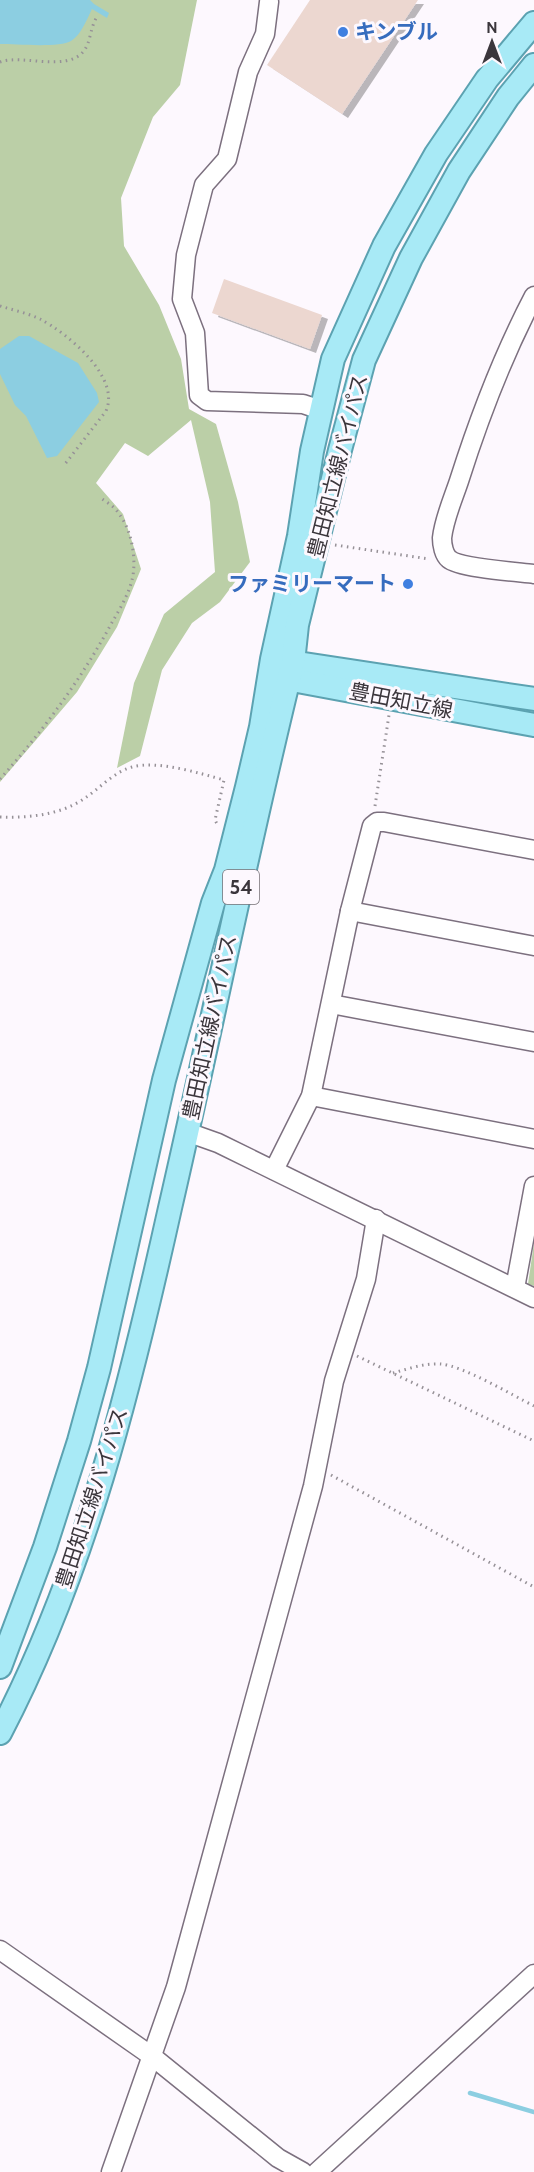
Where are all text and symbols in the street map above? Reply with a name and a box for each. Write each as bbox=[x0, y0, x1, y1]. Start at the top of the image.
north arrow bbox=[462, 12, 522, 72]
text: N bbox=[486, 18, 498, 37]
place label: キンブル bbox=[355, 19, 438, 44]
marker: キンブル bbox=[336, 25, 350, 39]
street label: 豊田知立線バイパス bbox=[303, 371, 372, 560]
place label: ファミリーマート bbox=[228, 571, 396, 596]
marker: ファミリーマート bbox=[401, 577, 415, 591]
street label: 豊田知立線 bbox=[347, 678, 455, 723]
road number: 54 bbox=[223, 870, 259, 904]
street label: 豊田知立線バイパス bbox=[178, 932, 241, 1122]
street label: 豊田知立線バイパス bbox=[50, 1404, 133, 1591]

